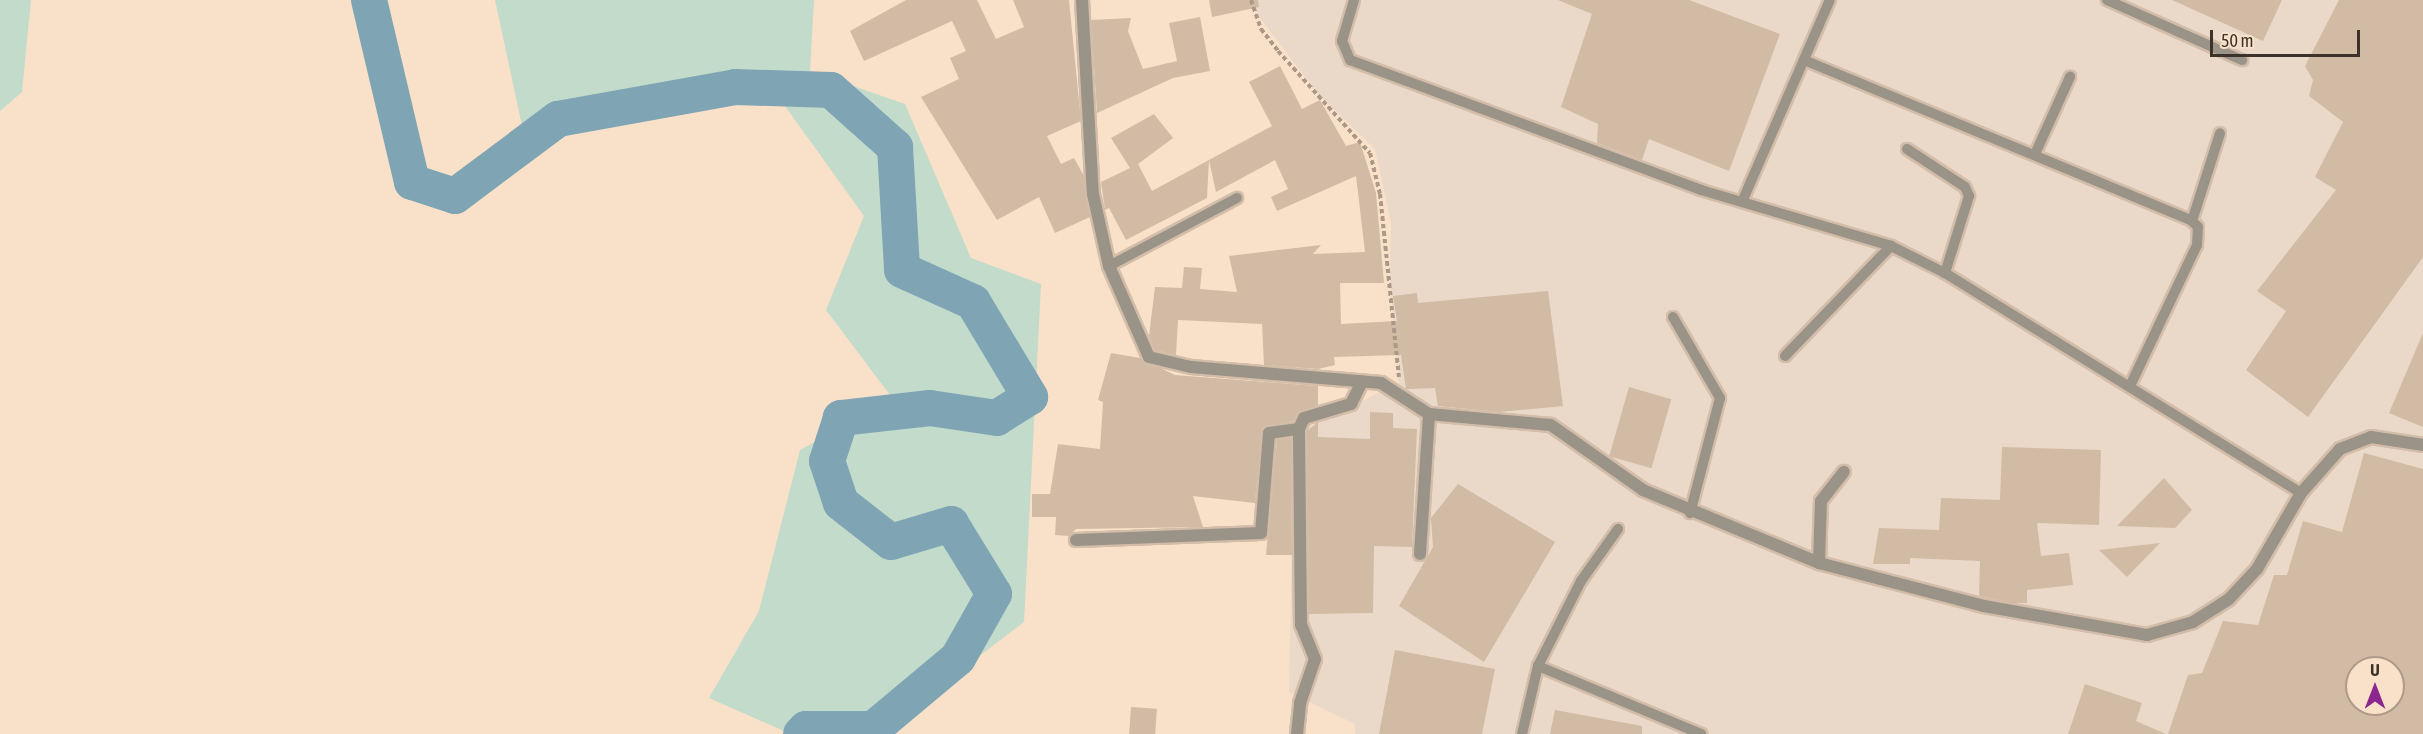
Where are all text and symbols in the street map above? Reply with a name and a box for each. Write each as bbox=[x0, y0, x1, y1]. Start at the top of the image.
scale bar bbox=[2213, 18, 2363, 56]
text: 50 m bbox=[2221, 30, 2253, 51]
north arrow bbox=[2345, 656, 2405, 716]
text: U bbox=[2370, 661, 2380, 679]

